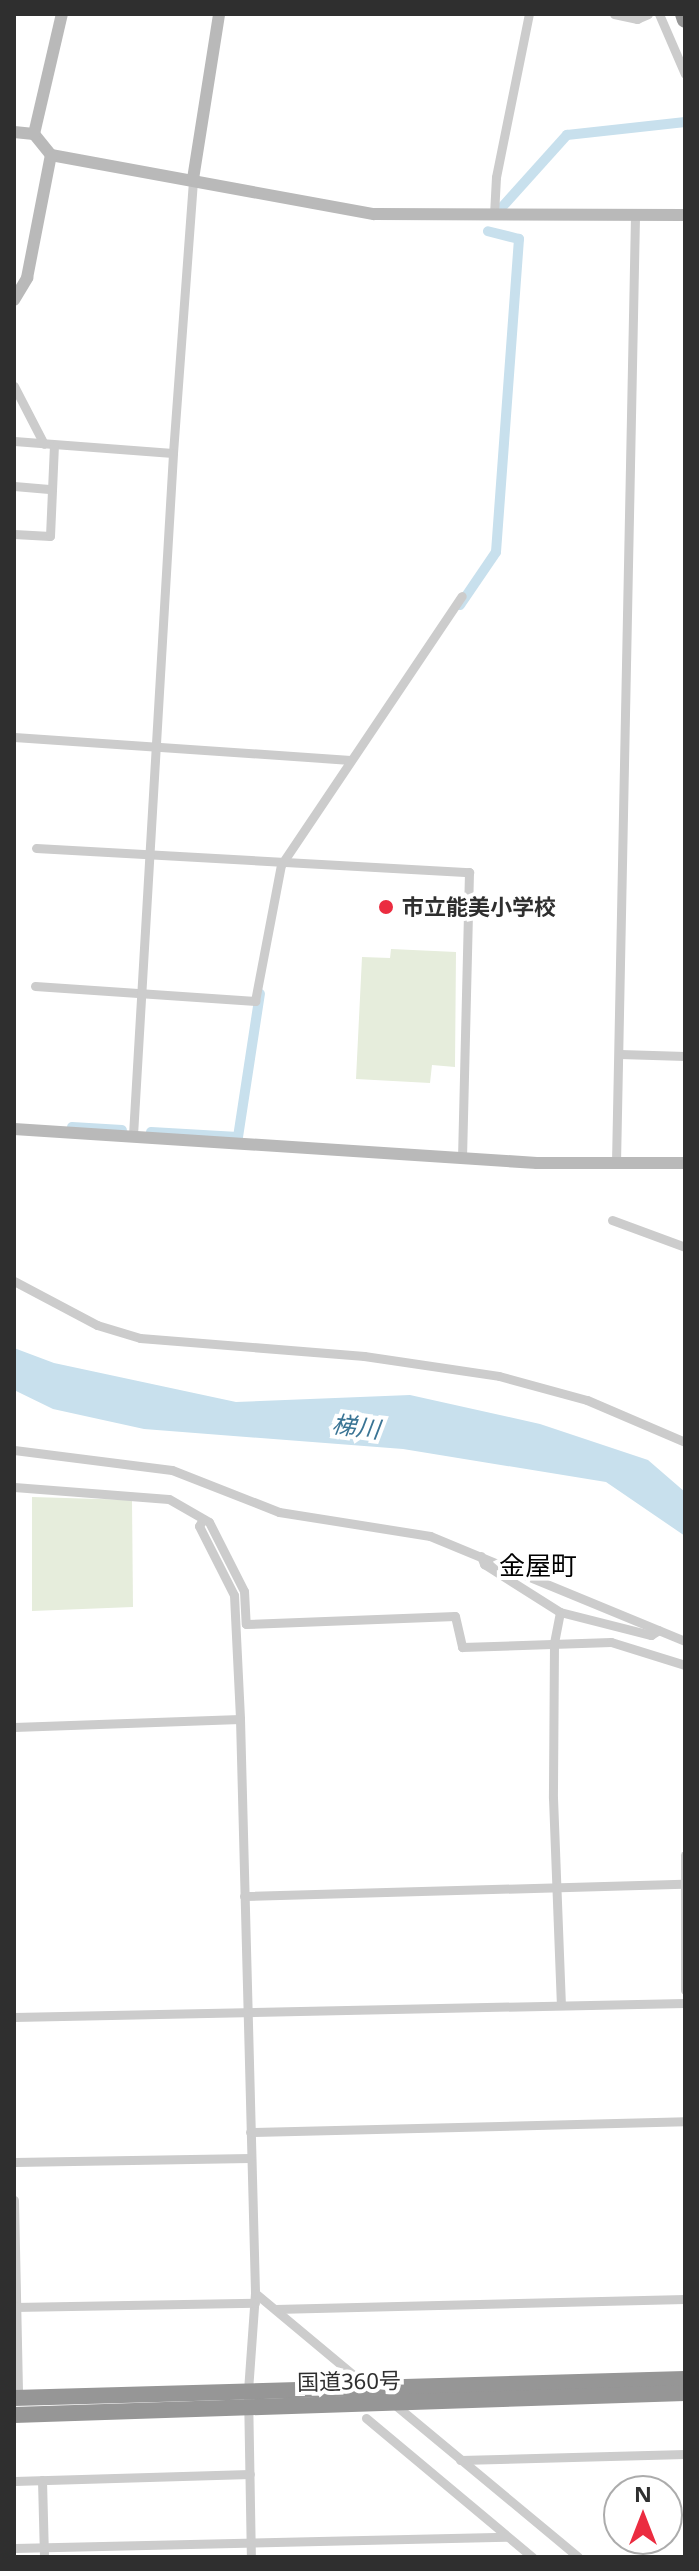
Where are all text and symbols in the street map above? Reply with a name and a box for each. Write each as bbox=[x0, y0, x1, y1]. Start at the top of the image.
place label: 市立能美小学校 bbox=[402, 894, 556, 920]
marker: 市立能美小学校 bbox=[377, 898, 395, 916]
water label: 梯川 bbox=[330, 1409, 382, 1443]
district label: 金屋町 bbox=[499, 1550, 577, 1582]
street label: 国道360号 bbox=[297, 2367, 401, 2395]
north arrow bbox=[603, 2475, 683, 2555]
text: N bbox=[634, 2478, 652, 2508]

